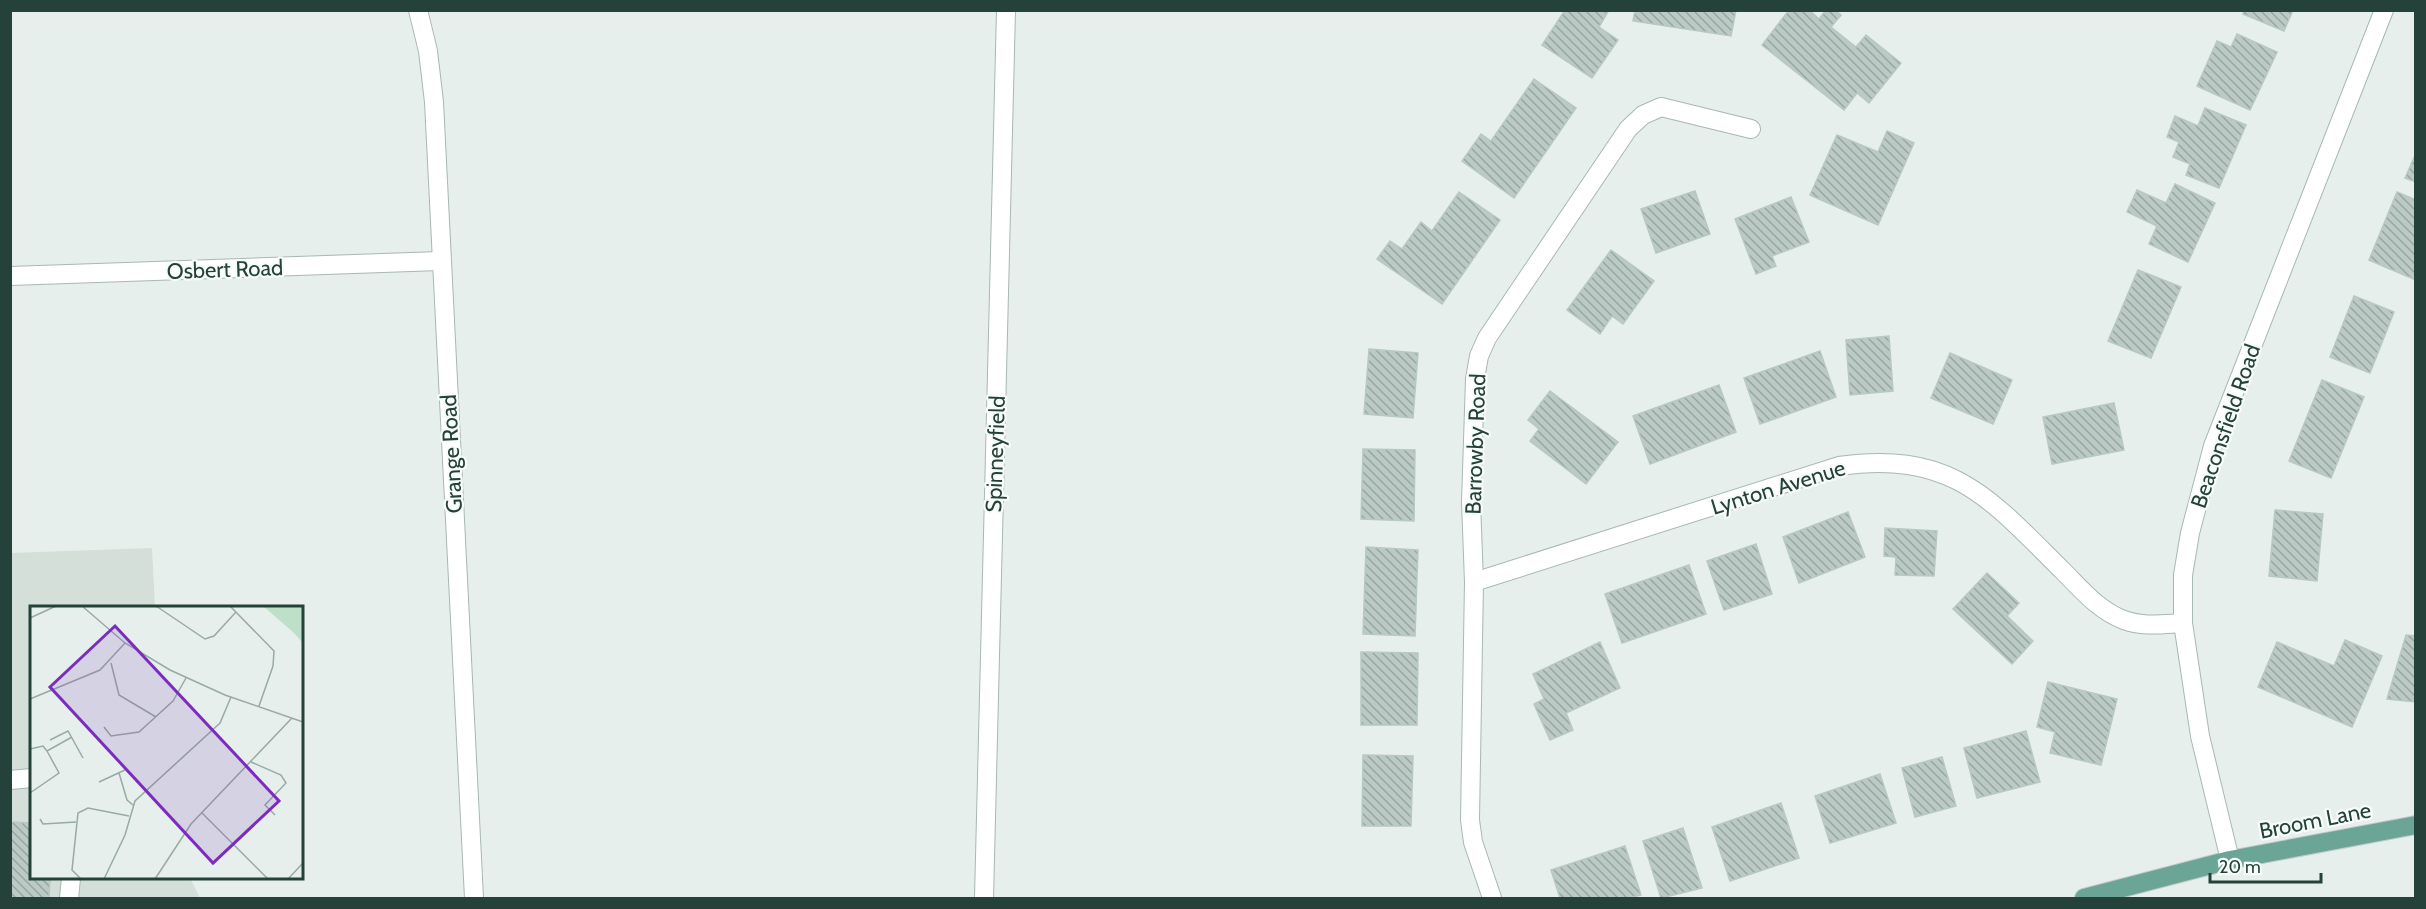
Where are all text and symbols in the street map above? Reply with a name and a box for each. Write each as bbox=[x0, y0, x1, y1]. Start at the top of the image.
street label: Osbert Road bbox=[166, 254, 284, 285]
street label: Beaconsfield Road bbox=[2185, 341, 2266, 512]
street label: Barrowby Road bbox=[1460, 373, 1491, 515]
street label: Grange Road bbox=[435, 394, 468, 514]
street label: Spinneyfield bbox=[980, 395, 1011, 513]
street label: Lynton Avenue bbox=[1708, 454, 1849, 521]
inset map bbox=[30, 606, 303, 879]
street label: Broom Lane bbox=[2257, 796, 2373, 845]
scale bar bbox=[2210, 846, 2321, 884]
text: 20 m bbox=[2219, 856, 2261, 878]

